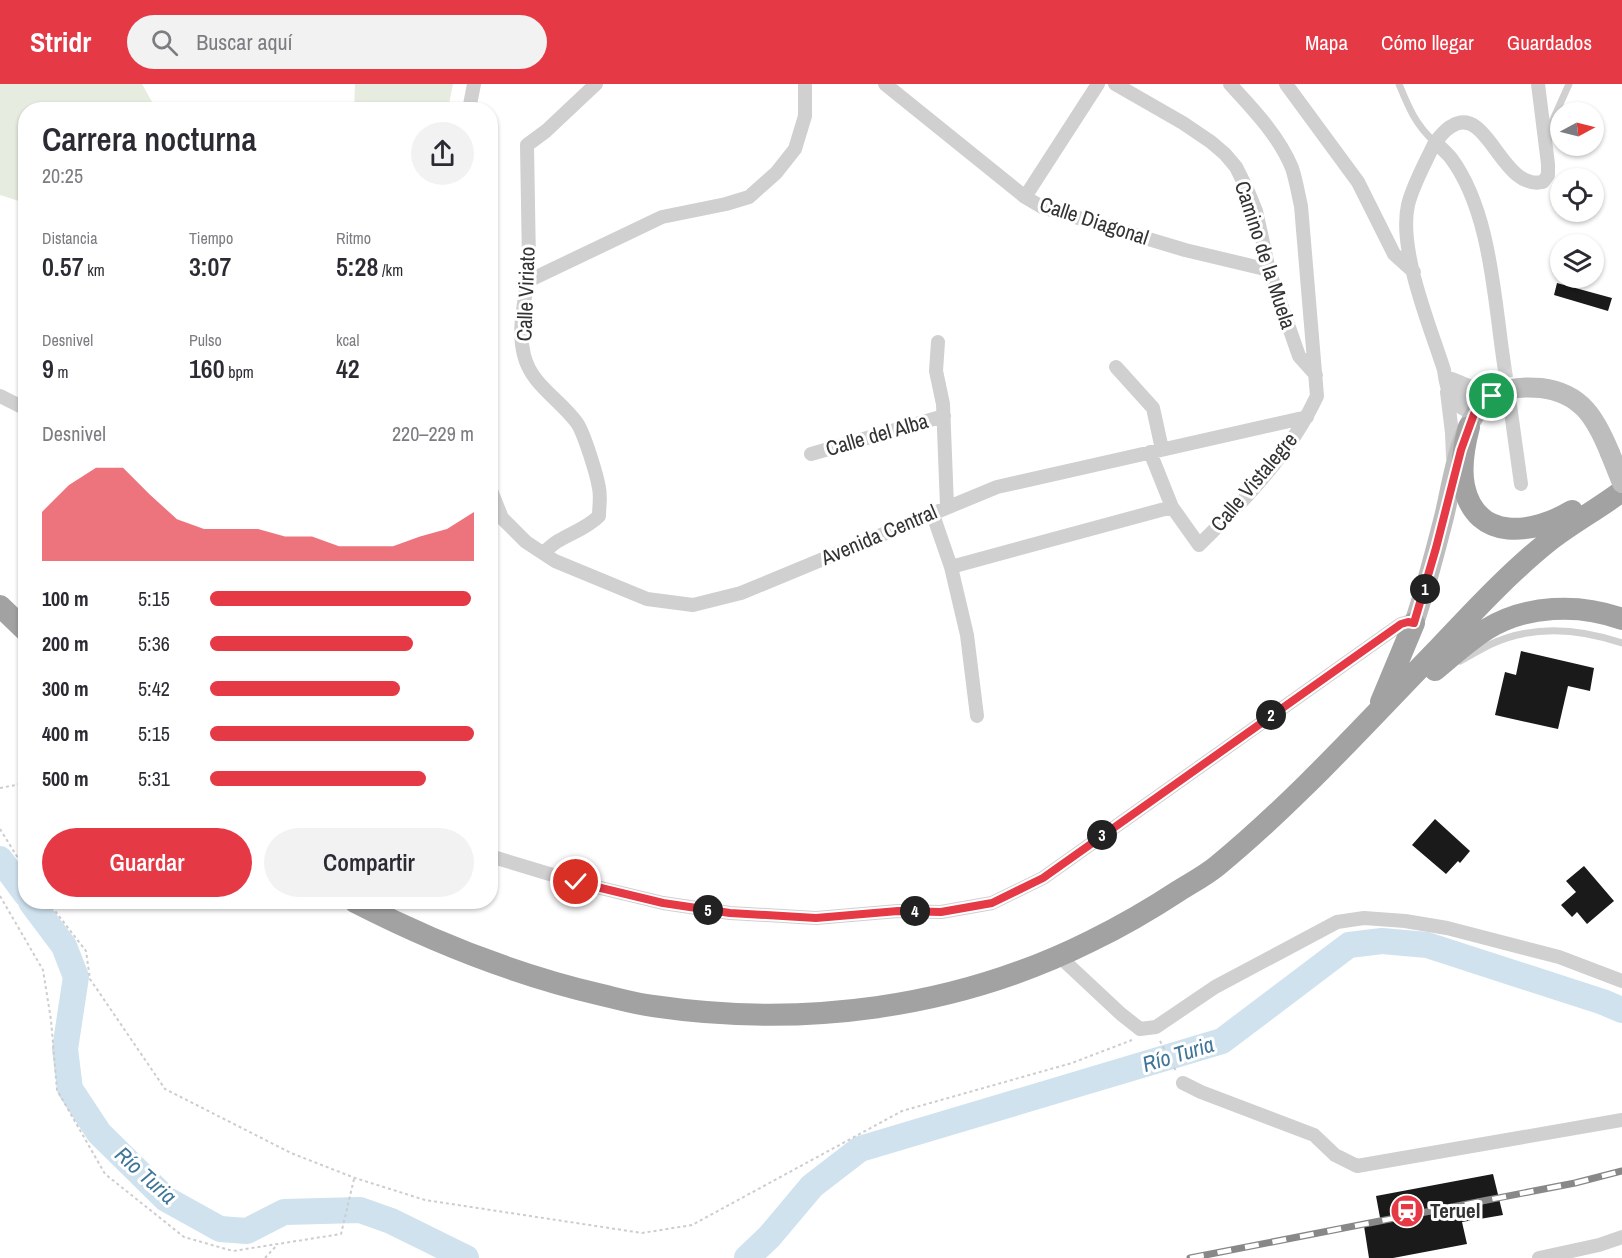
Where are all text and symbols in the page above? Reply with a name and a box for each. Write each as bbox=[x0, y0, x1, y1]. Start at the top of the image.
search box bbox=[127, 15, 547, 69]
text: Stridr bbox=[30, 23, 91, 61]
icon: search bbox=[148, 26, 181, 59]
text: Buscar aquí bbox=[196, 27, 293, 57]
text: Mapa bbox=[1305, 28, 1348, 57]
text: Cómo llegar bbox=[1381, 28, 1474, 57]
text: Guardados bbox=[1507, 28, 1592, 57]
north arrow bbox=[1550, 102, 1604, 156]
map controls bbox=[1550, 102, 1604, 288]
text: Carrera nocturna bbox=[42, 117, 256, 161]
button: share bbox=[411, 122, 474, 185]
text: 20:25 bbox=[42, 162, 83, 189]
button: locate bbox=[1550, 168, 1604, 222]
street label: Camino de la Muela bbox=[1228, 177, 1303, 333]
street label: Calle Diagonal bbox=[1036, 189, 1152, 252]
text: Distancia bbox=[42, 227, 97, 249]
text: Tiempo bbox=[189, 227, 233, 249]
text: Ritmo bbox=[336, 227, 371, 249]
button: layers bbox=[1550, 234, 1604, 288]
street label: Calle Viriato bbox=[509, 246, 542, 342]
text: 0.57 bbox=[42, 249, 84, 284]
text: 3:07 bbox=[189, 249, 231, 284]
text: 5:28 bbox=[336, 249, 378, 284]
text: km bbox=[84, 259, 105, 281]
text: /km bbox=[378, 259, 403, 281]
text: Desnivel bbox=[42, 329, 93, 351]
text: Pulso bbox=[189, 329, 222, 351]
text: kcal bbox=[336, 329, 359, 351]
text: 9 bbox=[42, 351, 54, 386]
text: 160 bbox=[189, 351, 225, 386]
text: 42 bbox=[336, 351, 360, 386]
text: m bbox=[54, 361, 68, 383]
text: bpm bbox=[225, 361, 254, 383]
pin bbox=[1466, 370, 1517, 421]
icon: arrive bbox=[1475, 379, 1508, 412]
street label: Calle del Alba bbox=[822, 406, 932, 463]
text: Desnivel bbox=[42, 420, 106, 447]
text: 220–229 m bbox=[392, 420, 474, 447]
street label: Calle Vistalegre bbox=[1204, 426, 1304, 537]
street label: Avenida Central bbox=[816, 497, 941, 572]
pin: 1 bbox=[1410, 574, 1440, 604]
text: 1 bbox=[1421, 578, 1429, 600]
text: 100 m bbox=[42, 585, 89, 612]
text: 5:15 bbox=[138, 585, 170, 612]
text: 200 m bbox=[42, 630, 89, 657]
text: 5:36 bbox=[138, 630, 170, 657]
text: 300 m bbox=[42, 675, 89, 702]
text: 5:42 bbox=[138, 675, 170, 702]
pin: 2 bbox=[1256, 700, 1286, 730]
text: 2 bbox=[1267, 704, 1275, 726]
text: 400 m bbox=[42, 720, 89, 747]
text: 5:15 bbox=[138, 720, 170, 747]
text: 500 m bbox=[42, 765, 89, 792]
text: 5:31 bbox=[138, 765, 170, 792]
pin: 3 bbox=[1087, 820, 1117, 850]
text: 3 bbox=[1098, 824, 1106, 846]
button: Guardar bbox=[42, 828, 252, 897]
button: Compartir bbox=[264, 828, 474, 897]
pin bbox=[550, 856, 601, 907]
icon: check bbox=[559, 865, 592, 898]
pin: 5 bbox=[693, 895, 723, 925]
pin: 4 bbox=[900, 896, 930, 926]
text: 5 bbox=[704, 899, 712, 921]
text: 4 bbox=[911, 900, 919, 922]
water label: Río Turia bbox=[1139, 1029, 1217, 1079]
water label: Río Turia bbox=[109, 1139, 183, 1211]
station icon: Teruel bbox=[1389, 1193, 1425, 1229]
place label: Teruel bbox=[1430, 1196, 1480, 1225]

